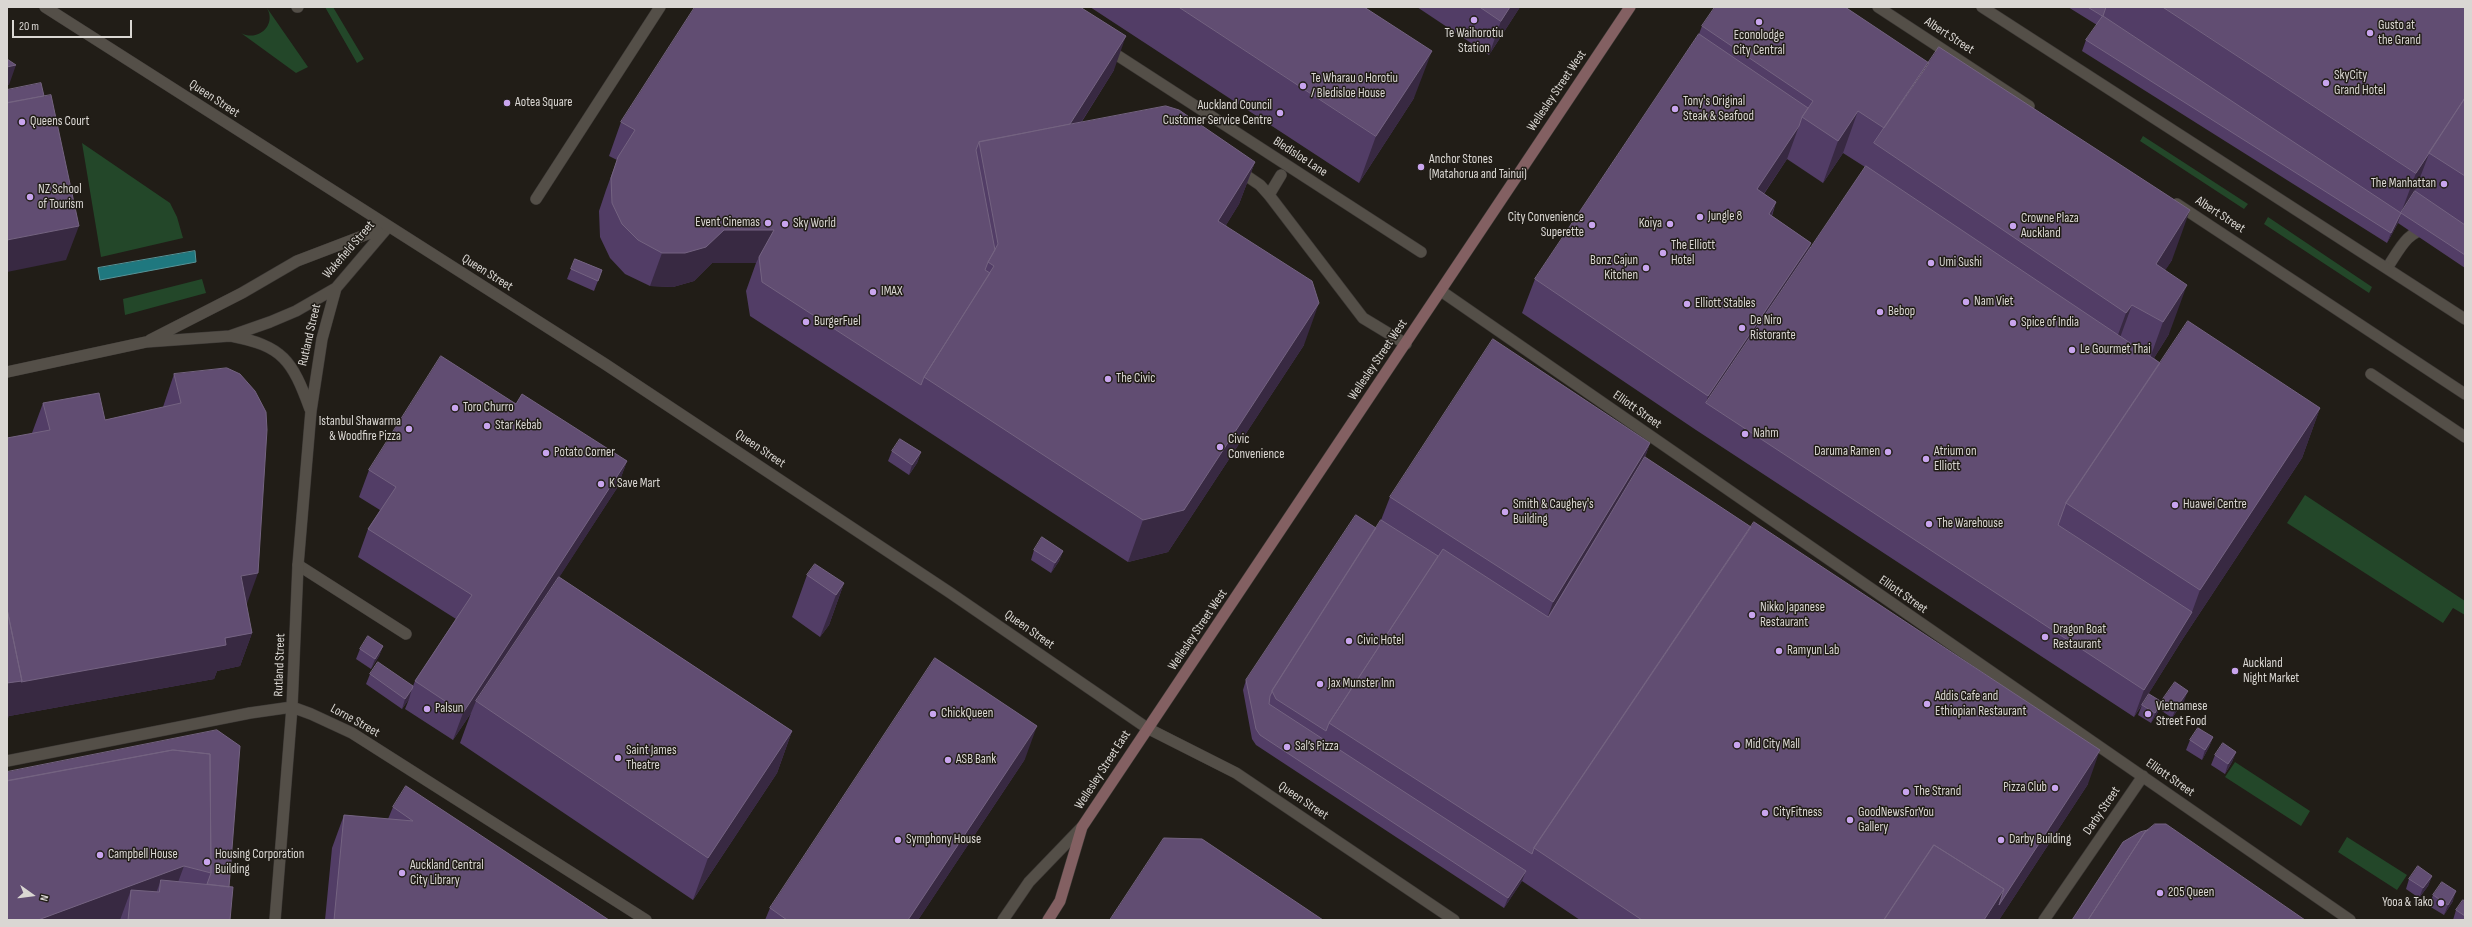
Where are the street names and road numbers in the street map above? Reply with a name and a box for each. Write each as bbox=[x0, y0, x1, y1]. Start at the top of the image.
street label: Albert Street bbox=[1921, 14, 1977, 58]
street label: Wellesley Street West bbox=[1524, 47, 1590, 135]
street label: Queen Street bbox=[186, 77, 242, 121]
street label: Bledisloe Lane bbox=[1270, 134, 1330, 180]
street label: Albert Street bbox=[2192, 193, 2248, 237]
street label: Wakefield Street bbox=[320, 218, 378, 282]
street label: Queen Street bbox=[459, 251, 515, 295]
street label: Rutland Street bbox=[295, 302, 325, 368]
street label: Wellesley Street West bbox=[1345, 316, 1411, 404]
street label: Elliott Street bbox=[1610, 388, 1664, 432]
street label: Queen Street bbox=[732, 426, 788, 472]
street label: Elliott Street bbox=[1876, 573, 1930, 617]
street label: Wellesley Street West bbox=[1165, 586, 1231, 674]
street label: Queen Street bbox=[1001, 607, 1057, 653]
street label: Rutland Street bbox=[271, 633, 289, 697]
street label: Lorne Street bbox=[328, 701, 382, 741]
street label: Wellesley Street East bbox=[1072, 728, 1134, 812]
street label: Elliott Street bbox=[2143, 756, 2197, 800]
street label: Queen Street bbox=[1275, 778, 1331, 824]
street label: Darby Street bbox=[2080, 784, 2124, 838]

